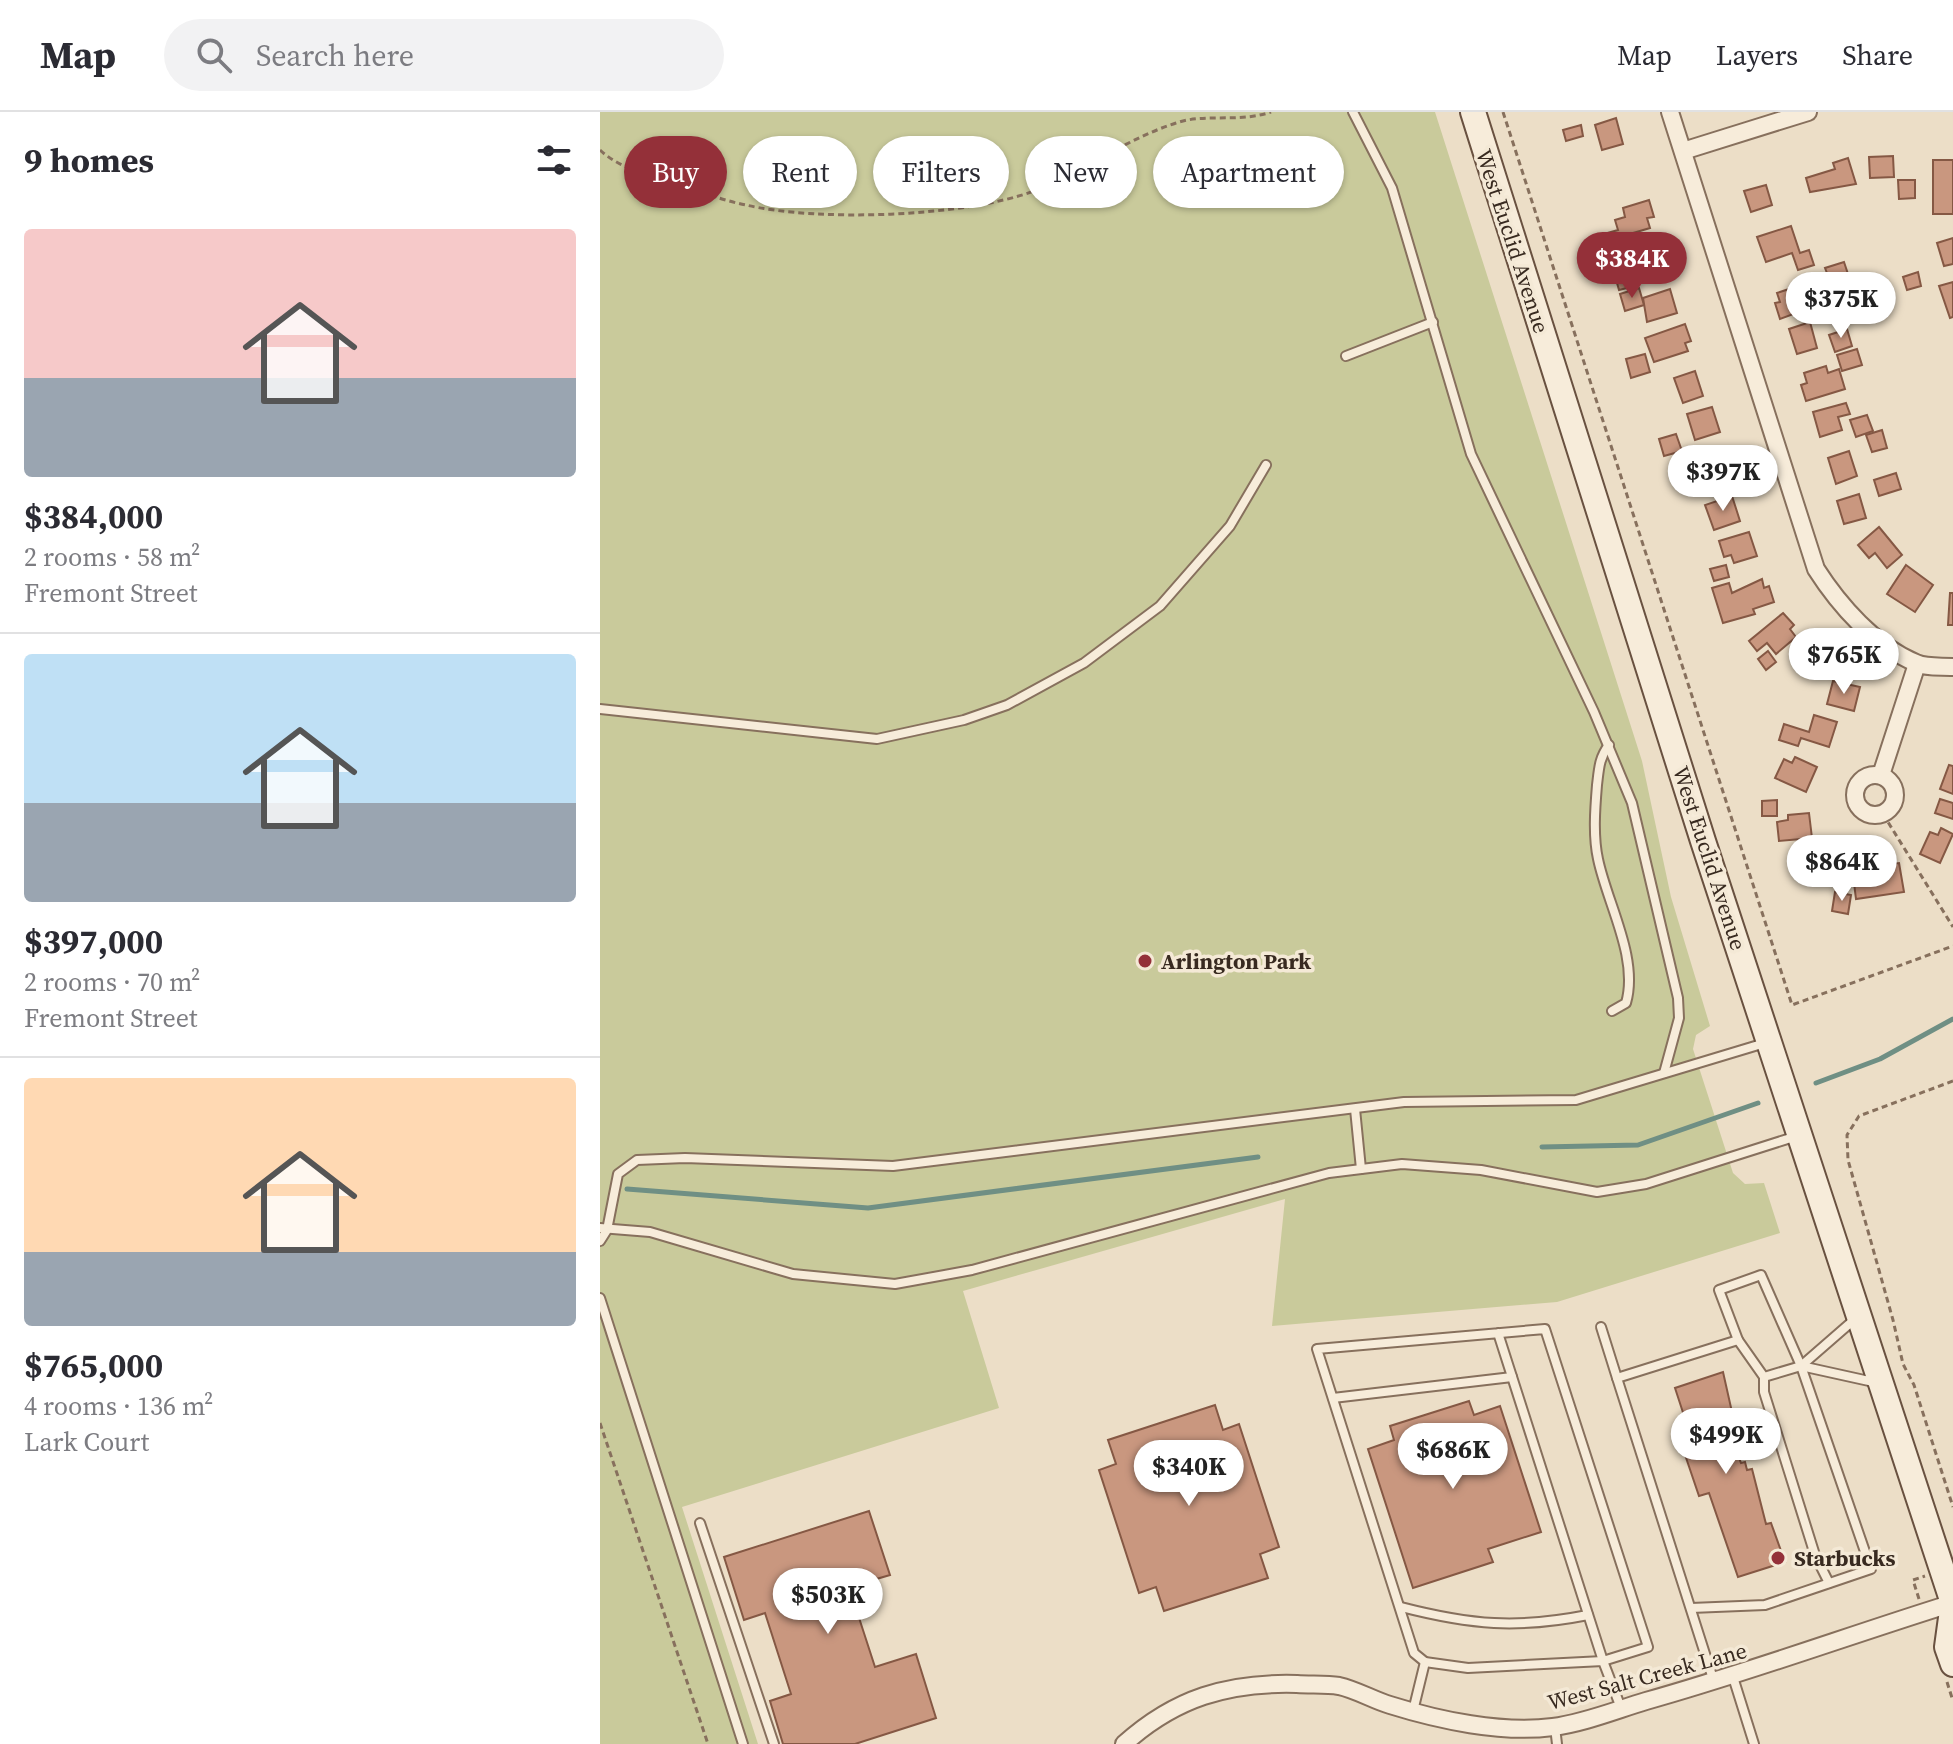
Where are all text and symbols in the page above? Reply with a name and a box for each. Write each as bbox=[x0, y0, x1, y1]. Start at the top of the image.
search box bbox=[164, 19, 724, 91]
text: Map bbox=[40, 29, 116, 81]
icon: search bbox=[192, 33, 236, 77]
text: Search here bbox=[256, 35, 414, 76]
text: Map bbox=[1617, 36, 1672, 74]
text: Layers bbox=[1716, 36, 1798, 74]
text: Share bbox=[1842, 36, 1913, 74]
chip: Buy bbox=[624, 136, 727, 208]
chip: Rent bbox=[743, 136, 857, 208]
chip: Filters bbox=[873, 136, 1009, 208]
chip: New bbox=[1025, 136, 1137, 208]
chip: Apartment bbox=[1153, 136, 1344, 208]
text: 9 homes bbox=[24, 137, 154, 183]
icon: filters bbox=[532, 138, 576, 182]
street label: West Euclid Avenue bbox=[1469, 145, 1557, 337]
pin: $384K bbox=[1576, 232, 1688, 300]
text: $384K bbox=[1595, 240, 1669, 276]
pin: $375K bbox=[1785, 272, 1897, 340]
text: $375K bbox=[1804, 280, 1878, 316]
icon: home bbox=[228, 281, 372, 425]
pin: $397K bbox=[1667, 445, 1779, 513]
text: $397K bbox=[1686, 453, 1760, 489]
text: $384,000 bbox=[24, 493, 163, 539]
text: 2 rooms · 58 m² bbox=[24, 539, 200, 575]
text: Fremont Street bbox=[24, 575, 198, 611]
pin: $765K bbox=[1788, 628, 1900, 696]
text: $765K bbox=[1807, 636, 1881, 672]
icon: home bbox=[228, 706, 372, 850]
street label: West Euclid Avenue bbox=[1666, 762, 1754, 954]
pin: $864K bbox=[1786, 835, 1898, 903]
text: $864K bbox=[1805, 843, 1879, 879]
text: $397,000 bbox=[24, 918, 163, 964]
place label: Arlington Park bbox=[1161, 946, 1312, 976]
marker: Arlington Park bbox=[1136, 952, 1154, 970]
text: 2 rooms · 70 m² bbox=[24, 964, 200, 1000]
text: Fremont Street bbox=[24, 1000, 198, 1036]
icon: home bbox=[228, 1130, 372, 1274]
text: $765,000 bbox=[24, 1342, 163, 1388]
text: 4 rooms · 136 m² bbox=[24, 1388, 213, 1424]
pin: $499K bbox=[1670, 1408, 1782, 1476]
text: $499K bbox=[1689, 1416, 1763, 1452]
pin: $686K bbox=[1397, 1423, 1509, 1491]
text: Lark Court bbox=[24, 1424, 149, 1460]
text: $686K bbox=[1416, 1431, 1490, 1467]
pin: $340K bbox=[1133, 1440, 1245, 1508]
text: $340K bbox=[1152, 1448, 1226, 1484]
place label: Starbucks bbox=[1794, 1543, 1895, 1573]
marker: Starbucks bbox=[1769, 1549, 1787, 1567]
pin: $503K bbox=[772, 1568, 884, 1636]
text: $503K bbox=[791, 1576, 865, 1612]
street label: West Salt Creek Lane bbox=[1544, 1635, 1750, 1717]

